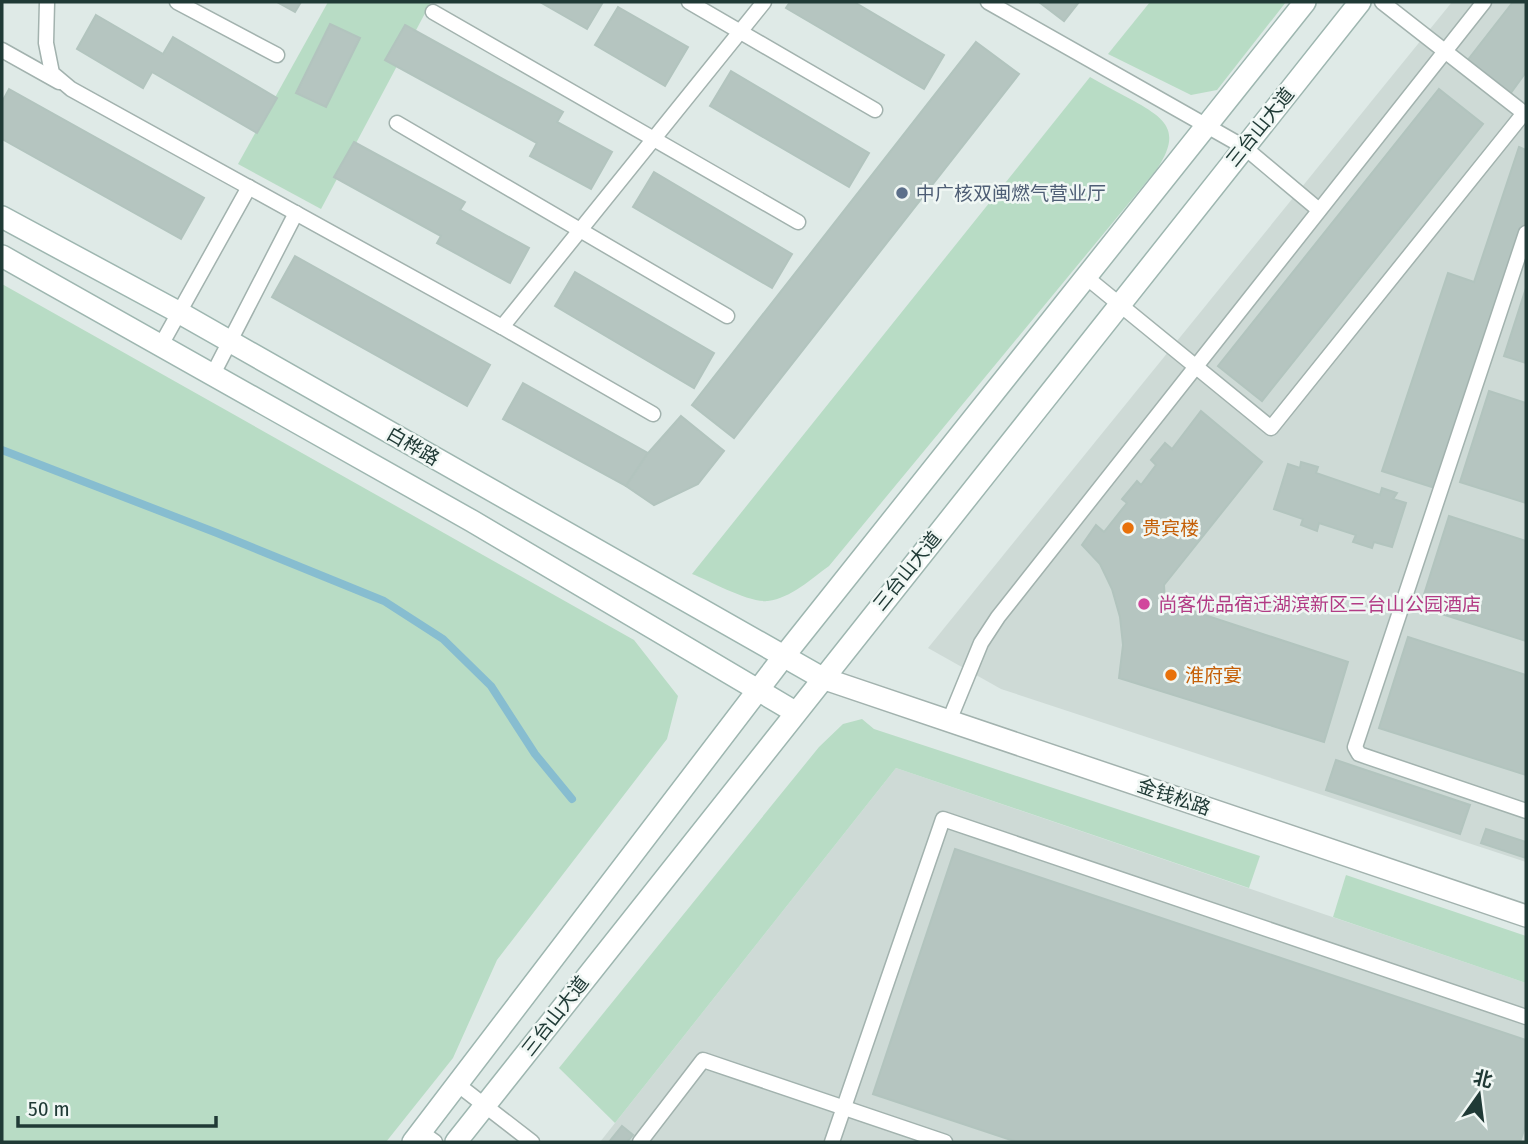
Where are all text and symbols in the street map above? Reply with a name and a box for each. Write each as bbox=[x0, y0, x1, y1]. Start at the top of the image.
street label: 三台山大道 bbox=[1221, 83, 1299, 171]
place label: 中广核双闽燃气营业厅 bbox=[916, 182, 1106, 205]
marker: 中广核双闽燃气营业厅 bbox=[894, 185, 910, 201]
street label: 白桦路 bbox=[383, 422, 443, 470]
place label: 贵宾楼 bbox=[1142, 517, 1199, 540]
marker: 贵宾楼 bbox=[1120, 520, 1136, 536]
street label: 三台山大道 bbox=[868, 527, 946, 615]
place label: 尚客优品宿迁湖滨新区三台山公园酒店 bbox=[1158, 593, 1481, 616]
marker: 尚客优品宿迁湖滨新区三台山公园酒店 bbox=[1136, 596, 1152, 612]
place label: 淮府宴 bbox=[1185, 664, 1242, 687]
marker: 淮府宴 bbox=[1163, 667, 1179, 683]
street label: 金钱松路 bbox=[1134, 774, 1214, 820]
street label: 三台山大道 bbox=[517, 971, 593, 1061]
north arrow bbox=[1444, 1060, 1514, 1130]
text: 北 bbox=[1471, 1066, 1495, 1092]
scale bar bbox=[18, 1084, 215, 1128]
text: 50 m bbox=[28, 1096, 70, 1122]

